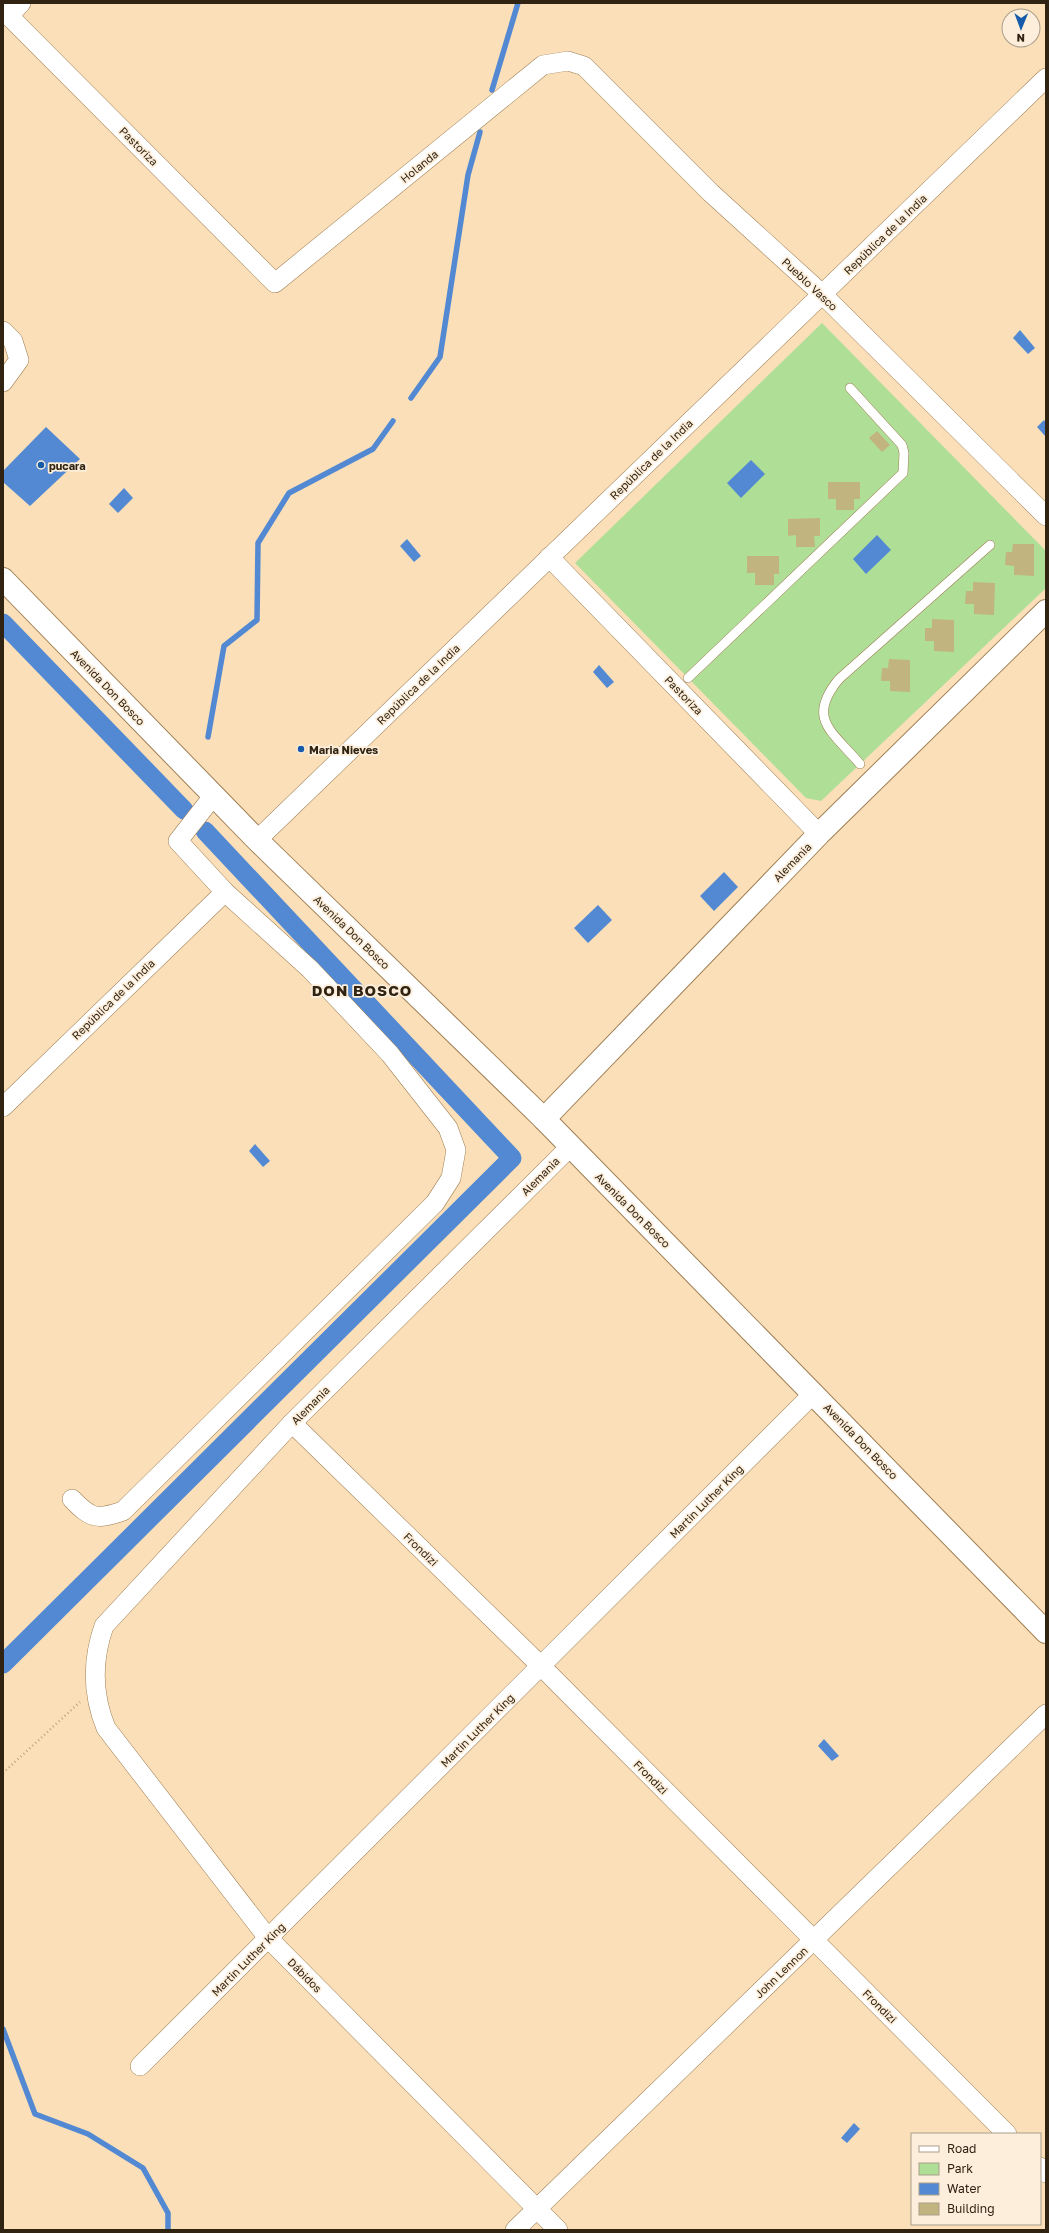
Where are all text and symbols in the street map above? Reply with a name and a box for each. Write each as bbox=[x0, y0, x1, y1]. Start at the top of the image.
north arrow bbox=[1001, 8, 1041, 48]
text: N bbox=[1017, 32, 1025, 45]
street label: Pastoriza bbox=[117, 124, 161, 168]
street label: Holanda bbox=[398, 147, 440, 185]
street label: República de la India bbox=[841, 191, 929, 277]
street label: Pueblo Vasco bbox=[780, 255, 841, 313]
street label: República de la India bbox=[607, 416, 695, 502]
place label: pucara bbox=[49, 459, 86, 472]
marker: pucara bbox=[36, 460, 46, 470]
street label: República de la India bbox=[374, 641, 462, 727]
street label: Avenida Don Bosco bbox=[68, 646, 148, 728]
street label: Pastoriza bbox=[662, 673, 706, 717]
place label: Maria Nieves bbox=[309, 743, 378, 756]
marker: Maria Nieves bbox=[296, 744, 306, 754]
street label: Alemania bbox=[770, 840, 814, 884]
street label: Avenida Don Bosco bbox=[311, 892, 393, 972]
street label: República de la India bbox=[69, 956, 157, 1042]
district label: DON BOSCO bbox=[312, 981, 412, 999]
street label: Alemania bbox=[518, 1154, 562, 1198]
street label: Avenida Don Bosco bbox=[593, 1170, 673, 1250]
street label: Alemania bbox=[288, 1383, 332, 1427]
street label: Avenida Don Bosco bbox=[821, 1400, 901, 1482]
street label: Martin Luther King bbox=[667, 1462, 745, 1540]
street label: Frondizi bbox=[401, 1530, 441, 1568]
street label: Martin Luther King bbox=[438, 1691, 516, 1769]
street label: Frondizi bbox=[631, 1757, 671, 1797]
street label: Martin Luther King bbox=[209, 1920, 287, 1998]
street label: John Lennon bbox=[752, 1944, 810, 2000]
street label: Dábidos bbox=[285, 1955, 325, 1995]
street label: Frondizi bbox=[860, 1986, 900, 2026]
legend bbox=[911, 2133, 1041, 2225]
text: Road bbox=[947, 2141, 976, 2156]
text: Park bbox=[947, 2161, 973, 2176]
text: Water bbox=[947, 2181, 981, 2196]
text: Building bbox=[947, 2201, 995, 2216]

